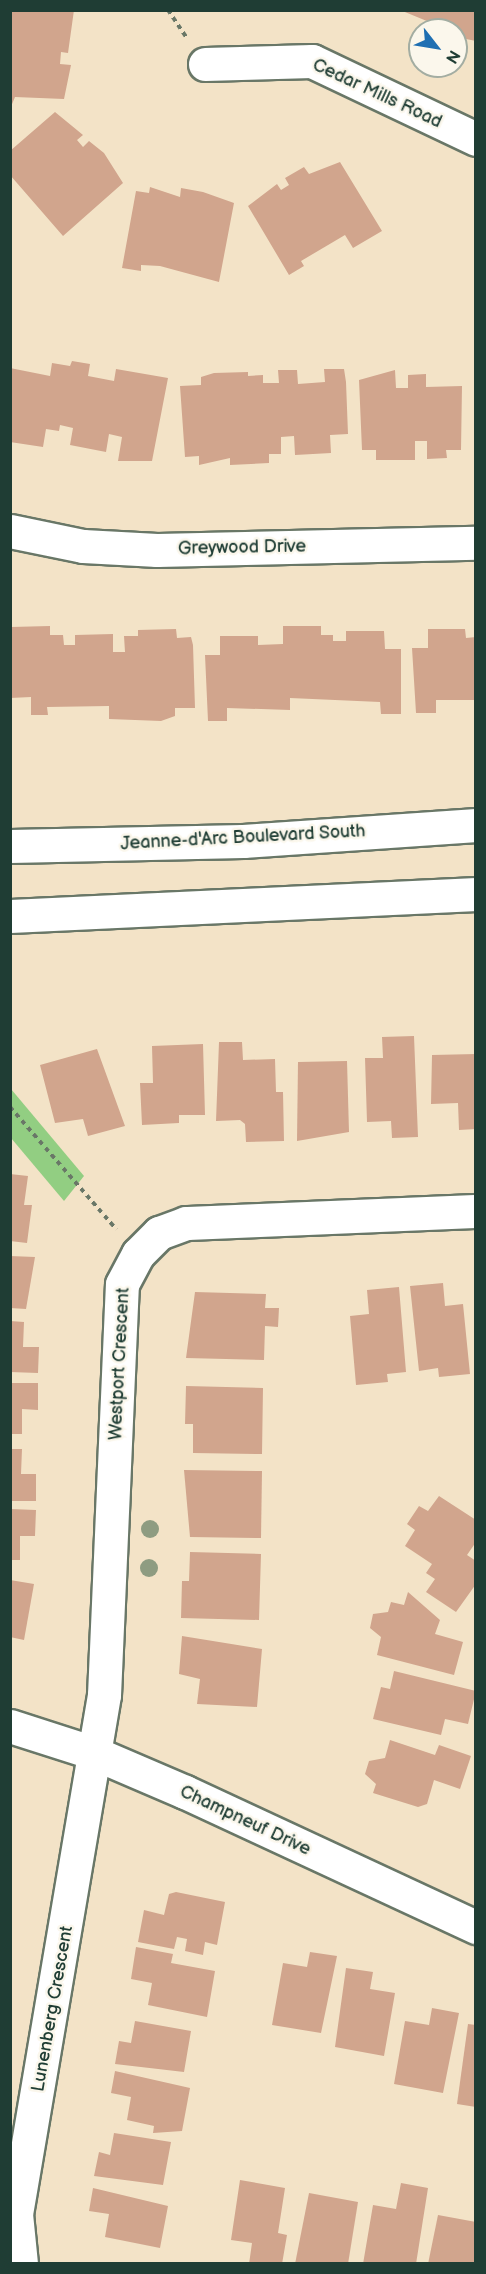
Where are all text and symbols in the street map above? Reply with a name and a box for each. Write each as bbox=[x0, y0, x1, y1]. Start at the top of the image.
north arrow bbox=[408, 18, 468, 78]
text: N bbox=[441, 46, 463, 67]
street label: Cedar Mills Road bbox=[309, 55, 445, 133]
street label: Greywood Drive bbox=[178, 536, 306, 560]
street label: Jeanne-d'Arc Boulevard South bbox=[120, 821, 366, 855]
street label: Westport Crescent bbox=[105, 1287, 135, 1441]
street label: Champneuf Drive bbox=[176, 1781, 314, 1861]
street label: Lunenberg Crescent bbox=[28, 1924, 78, 2094]

